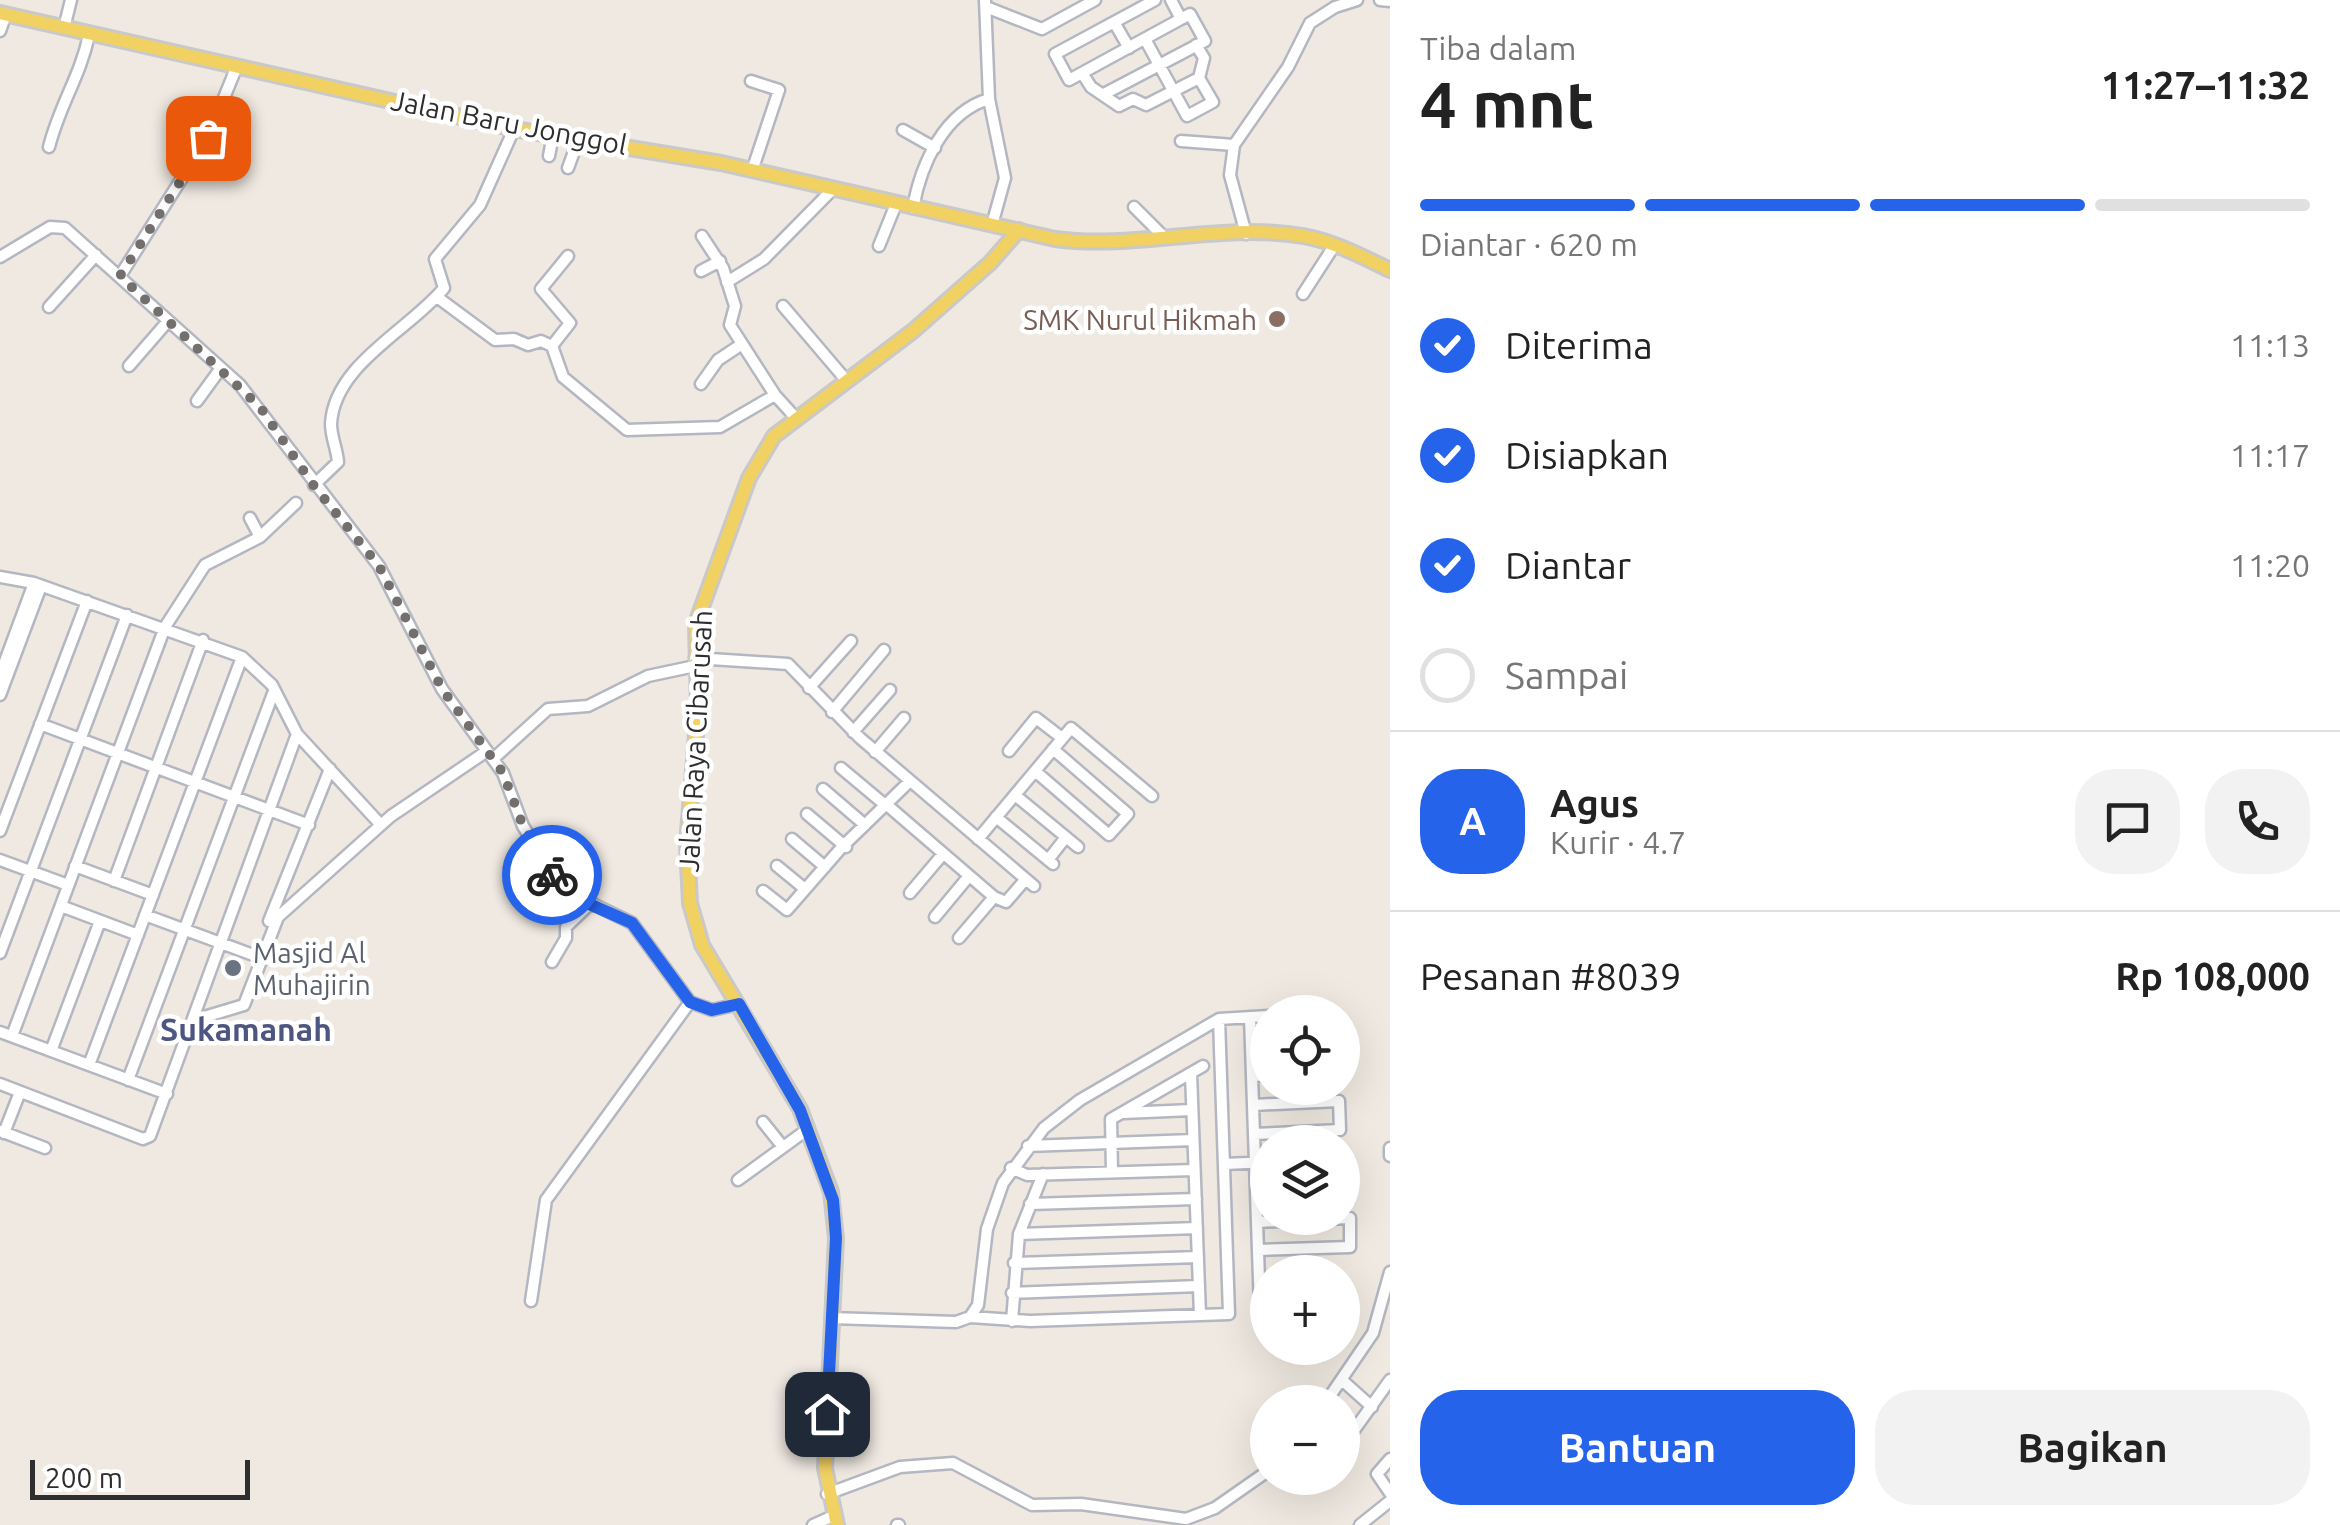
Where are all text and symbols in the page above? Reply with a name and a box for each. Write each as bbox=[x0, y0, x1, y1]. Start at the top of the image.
text: Tiba dalam bbox=[1420, 30, 1576, 66]
text: 11:27–11:32 bbox=[2101, 64, 2310, 106]
text: 4 mnt bbox=[1420, 67, 1594, 140]
street label: Jalan Baru Jonggol bbox=[388, 84, 630, 160]
pin bbox=[166, 96, 251, 181]
icon: bag bbox=[181, 111, 236, 166]
text: Diantar · 620 m bbox=[1420, 226, 1638, 262]
place label: SMK Nurul Hikmah bbox=[1023, 304, 1257, 335]
marker: SMK Nurul Hikmah bbox=[1266, 308, 1288, 330]
icon: check bbox=[1420, 318, 1475, 373]
text: Diterima bbox=[1505, 324, 1653, 366]
text: 11:13 bbox=[2230, 327, 2310, 363]
icon: check bbox=[1420, 428, 1475, 483]
text: Disiapkan bbox=[1505, 434, 1669, 476]
text: 11:17 bbox=[2230, 437, 2310, 473]
icon: check bbox=[1420, 538, 1475, 593]
text: Diantar bbox=[1505, 544, 1631, 586]
text: 11:20 bbox=[2230, 547, 2310, 583]
street label: Jalan Raya Cibarusah bbox=[673, 609, 717, 873]
text: Sampai bbox=[1505, 654, 1628, 696]
button: chat bbox=[2075, 769, 2180, 874]
button: phone bbox=[2205, 769, 2310, 874]
text: Agus bbox=[1550, 782, 1639, 824]
text: A bbox=[1459, 800, 1486, 842]
text: Kurir · 4.7 bbox=[1550, 824, 1686, 860]
courier bbox=[502, 825, 602, 925]
icon: bike bbox=[525, 848, 580, 903]
place label: Masjid Al Muhajirin bbox=[253, 937, 371, 1000]
text: Pesanan #8039 bbox=[1420, 955, 1681, 997]
text: Rp 108,000 bbox=[2115, 955, 2310, 997]
marker: Masjid Al Muhajirin bbox=[222, 957, 244, 979]
map controls bbox=[1250, 995, 1360, 1495]
button: locate bbox=[1250, 995, 1360, 1105]
district label: Sukamanah bbox=[160, 1011, 332, 1047]
button: layers bbox=[1250, 1125, 1360, 1235]
button: + bbox=[1250, 1255, 1360, 1365]
pin bbox=[785, 1372, 870, 1457]
button: − bbox=[1250, 1385, 1360, 1495]
icon: home bbox=[800, 1387, 855, 1442]
button: Bantuan bbox=[1420, 1390, 1855, 1505]
button: Bagikan bbox=[1875, 1390, 2310, 1505]
scale bar bbox=[30, 1455, 250, 1500]
text: 200 m bbox=[45, 1462, 123, 1493]

